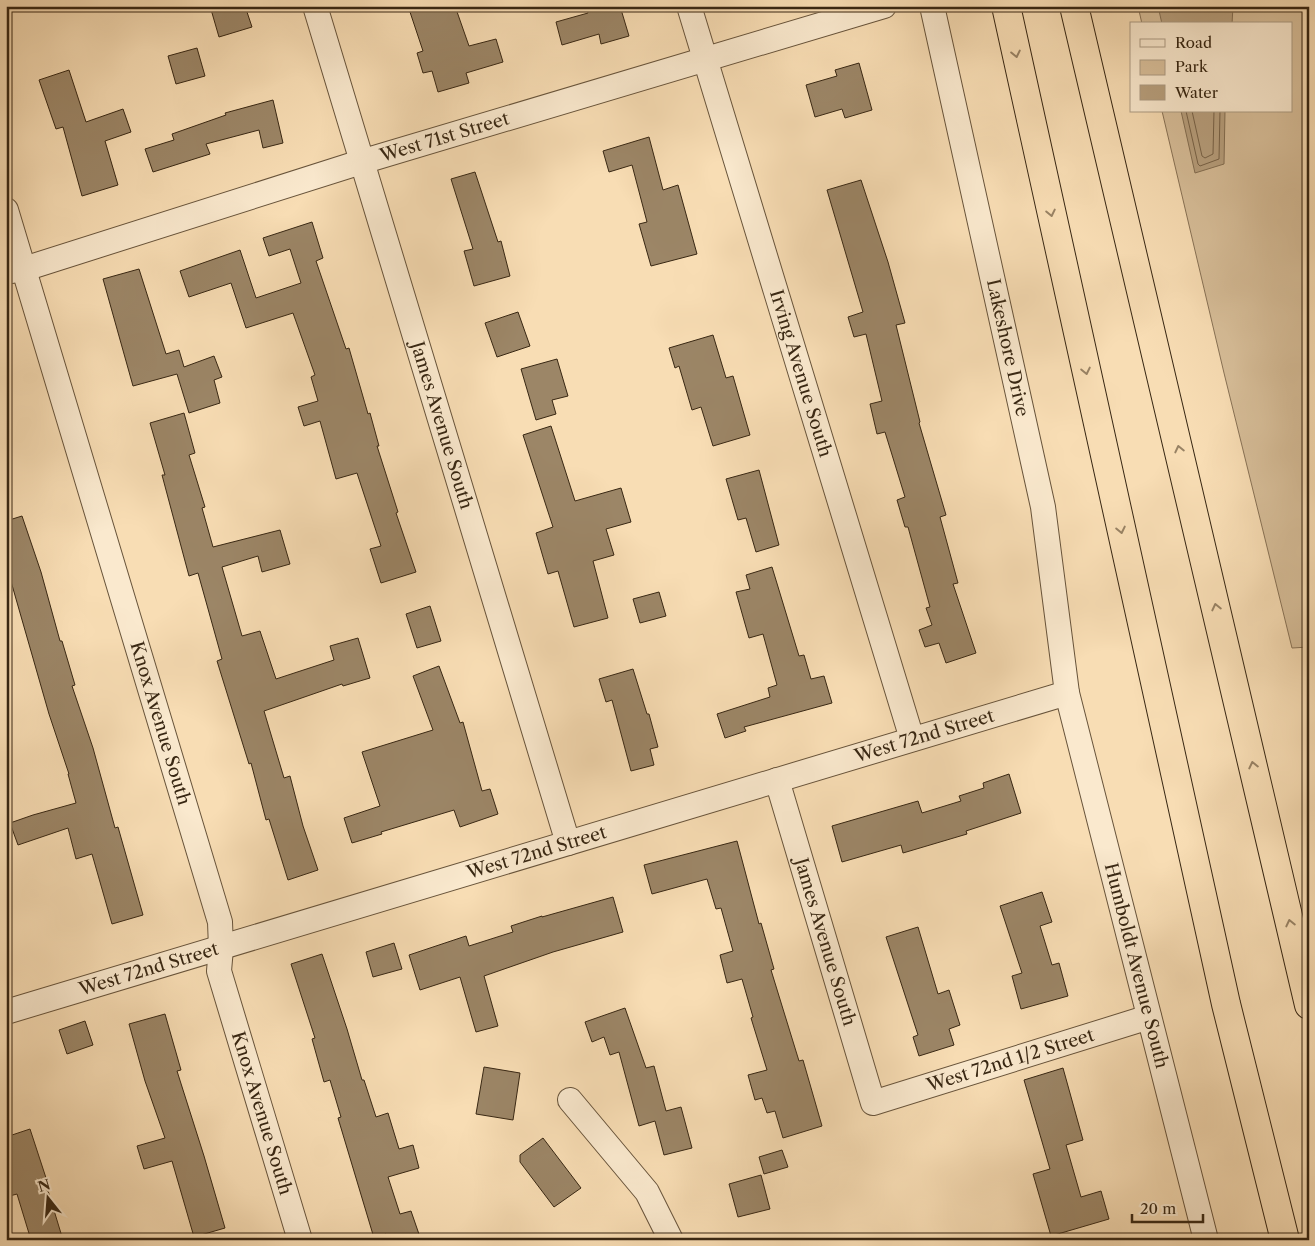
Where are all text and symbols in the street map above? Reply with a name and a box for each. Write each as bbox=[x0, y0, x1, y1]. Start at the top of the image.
legend bbox=[1130, 22, 1292, 112]
text: Road bbox=[1175, 33, 1212, 52]
one-way arrow bbox=[1010, 49, 1021, 58]
text: Park bbox=[1175, 57, 1209, 76]
text: Water bbox=[1174, 83, 1219, 102]
street label: West 71st Street bbox=[376, 107, 512, 167]
one-way arrow bbox=[1045, 208, 1056, 217]
street label: Lakeshore Drive bbox=[982, 277, 1034, 419]
street label: Irving Avenue South bbox=[765, 287, 837, 460]
street label: James Avenue South bbox=[405, 336, 477, 512]
one-way arrow bbox=[1080, 367, 1091, 376]
one-way arrow bbox=[1174, 444, 1185, 453]
one-way arrow bbox=[1116, 525, 1126, 534]
one-way arrow bbox=[1211, 602, 1222, 611]
street label: Knox Avenue South bbox=[125, 639, 195, 808]
street label: West 72nd Street bbox=[851, 704, 997, 768]
one-way arrow bbox=[1248, 761, 1259, 770]
street label: West 72nd Street bbox=[463, 821, 610, 884]
street label: James Avenue South bbox=[789, 853, 860, 1028]
street label: Humboldt Avenue South bbox=[1100, 861, 1173, 1071]
one-way arrow bbox=[1285, 919, 1296, 928]
street label: West 72nd Street bbox=[75, 938, 222, 1001]
street label: West 72nd 1/2 Street bbox=[923, 1024, 1097, 1097]
street label: Knox Avenue South bbox=[227, 1029, 297, 1198]
north arrow bbox=[22, 1174, 72, 1224]
text: N bbox=[36, 1175, 53, 1196]
scale bar bbox=[1132, 1191, 1204, 1223]
text: 20 m bbox=[1140, 1199, 1176, 1218]

